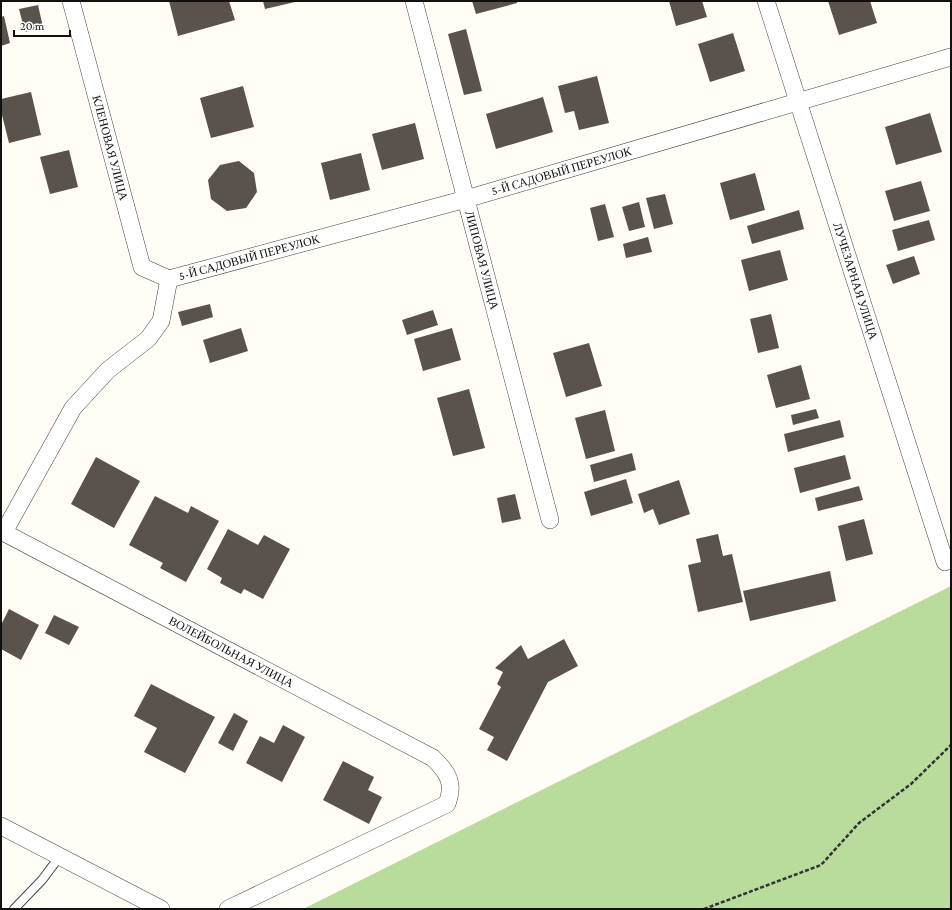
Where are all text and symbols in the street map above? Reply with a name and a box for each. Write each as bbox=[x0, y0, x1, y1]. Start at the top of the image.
scale bar bbox=[14, 12, 70, 38]
text: 20 m bbox=[20, 19, 45, 33]
street label: КЛЕНОВАЯ УЛИЦА bbox=[89, 94, 131, 202]
street label: 5-Й САДОВЫЙ ПЕРЕУЛОК bbox=[490, 144, 634, 198]
street label: ЛИПОВАЯ УЛИЦА bbox=[462, 209, 502, 312]
street label: ЛУЧЕЗАРНАЯ УЛИЦА bbox=[830, 221, 881, 342]
street label: 5-Й САДОВЫЙ ПЕРЕУЛОК bbox=[177, 231, 322, 283]
street label: ВОЛЕЙБОЛЬНАЯ УЛИЦА bbox=[166, 613, 296, 691]

